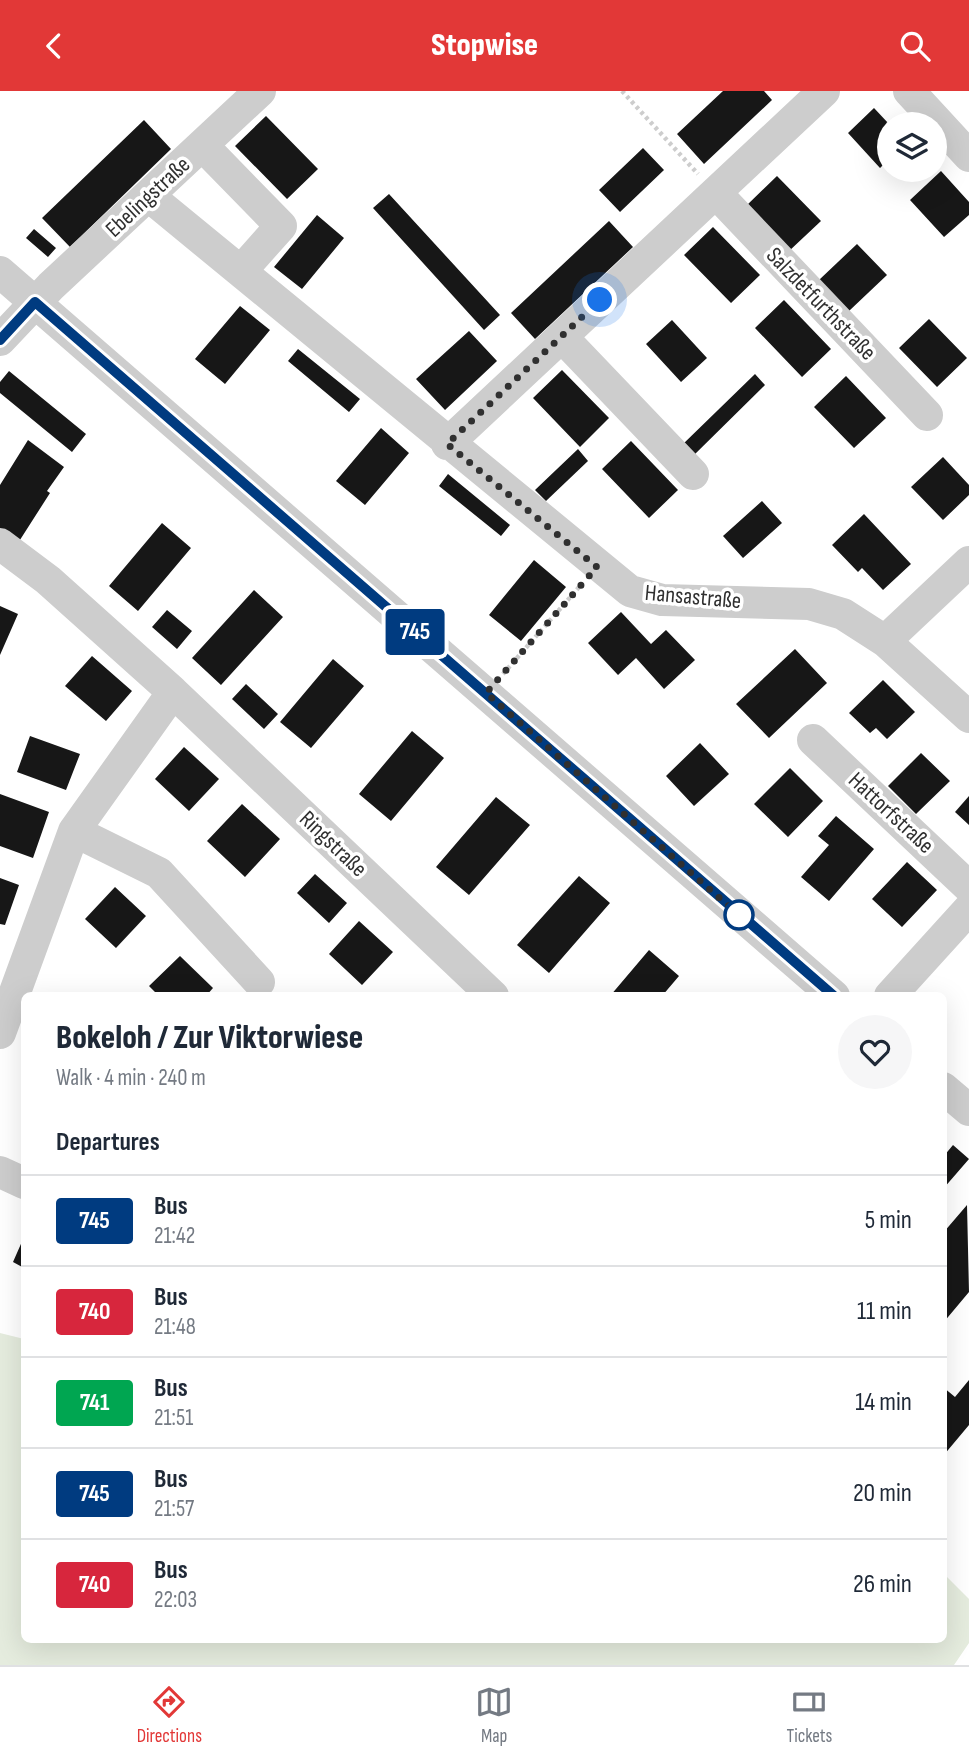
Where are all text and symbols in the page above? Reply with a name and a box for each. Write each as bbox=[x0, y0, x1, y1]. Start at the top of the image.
text: Stopwise bbox=[431, 26, 538, 65]
icon: back bbox=[35, 27, 73, 65]
icon: search bbox=[896, 27, 934, 65]
map controls bbox=[877, 112, 947, 182]
button: layers bbox=[877, 112, 947, 182]
street label: Ebelingstraße bbox=[100, 151, 196, 243]
street label: Salzdetfurthstraße bbox=[760, 242, 882, 366]
your location bbox=[582, 282, 617, 317]
street label: Hansastraße bbox=[644, 579, 742, 615]
line badge: 745 bbox=[375, 609, 455, 655]
text: 745 bbox=[400, 617, 430, 646]
street label: Hattorfstraße bbox=[842, 766, 940, 860]
street label: Ringstraße bbox=[293, 805, 373, 883]
unlabelled marker bbox=[724, 900, 754, 930]
button: heart bbox=[838, 1015, 912, 1089]
text: Bokeloh / Zur Viktorwiese bbox=[56, 1018, 363, 1058]
text: Walk · 4 min · 240 m bbox=[56, 1064, 206, 1092]
text: Departures bbox=[56, 1127, 160, 1158]
text: Bus bbox=[154, 1191, 188, 1222]
text: 5 min bbox=[865, 1205, 912, 1236]
text: 745 bbox=[79, 1206, 110, 1235]
text: 21:42 bbox=[154, 1222, 195, 1250]
text: Bus bbox=[154, 1282, 188, 1313]
text: 11 min bbox=[857, 1296, 912, 1327]
text: 740 bbox=[79, 1297, 110, 1326]
text: 21:48 bbox=[154, 1313, 196, 1341]
text: Bus bbox=[154, 1373, 188, 1404]
text: 14 min bbox=[855, 1387, 912, 1418]
text: 741 bbox=[80, 1388, 109, 1417]
text: 21:51 bbox=[154, 1404, 193, 1432]
text: Bus bbox=[154, 1464, 188, 1495]
text: 20 min bbox=[853, 1478, 912, 1509]
text: 745 bbox=[79, 1479, 110, 1508]
text: 21:57 bbox=[154, 1495, 194, 1523]
text: Bus bbox=[154, 1555, 188, 1586]
text: 26 min bbox=[853, 1569, 912, 1600]
text: 740 bbox=[79, 1570, 110, 1599]
text: 22:03 bbox=[154, 1586, 197, 1614]
tab: Directions bbox=[137, 1683, 202, 1748]
tab: Map bbox=[475, 1683, 513, 1748]
tab: Tickets bbox=[786, 1683, 832, 1748]

